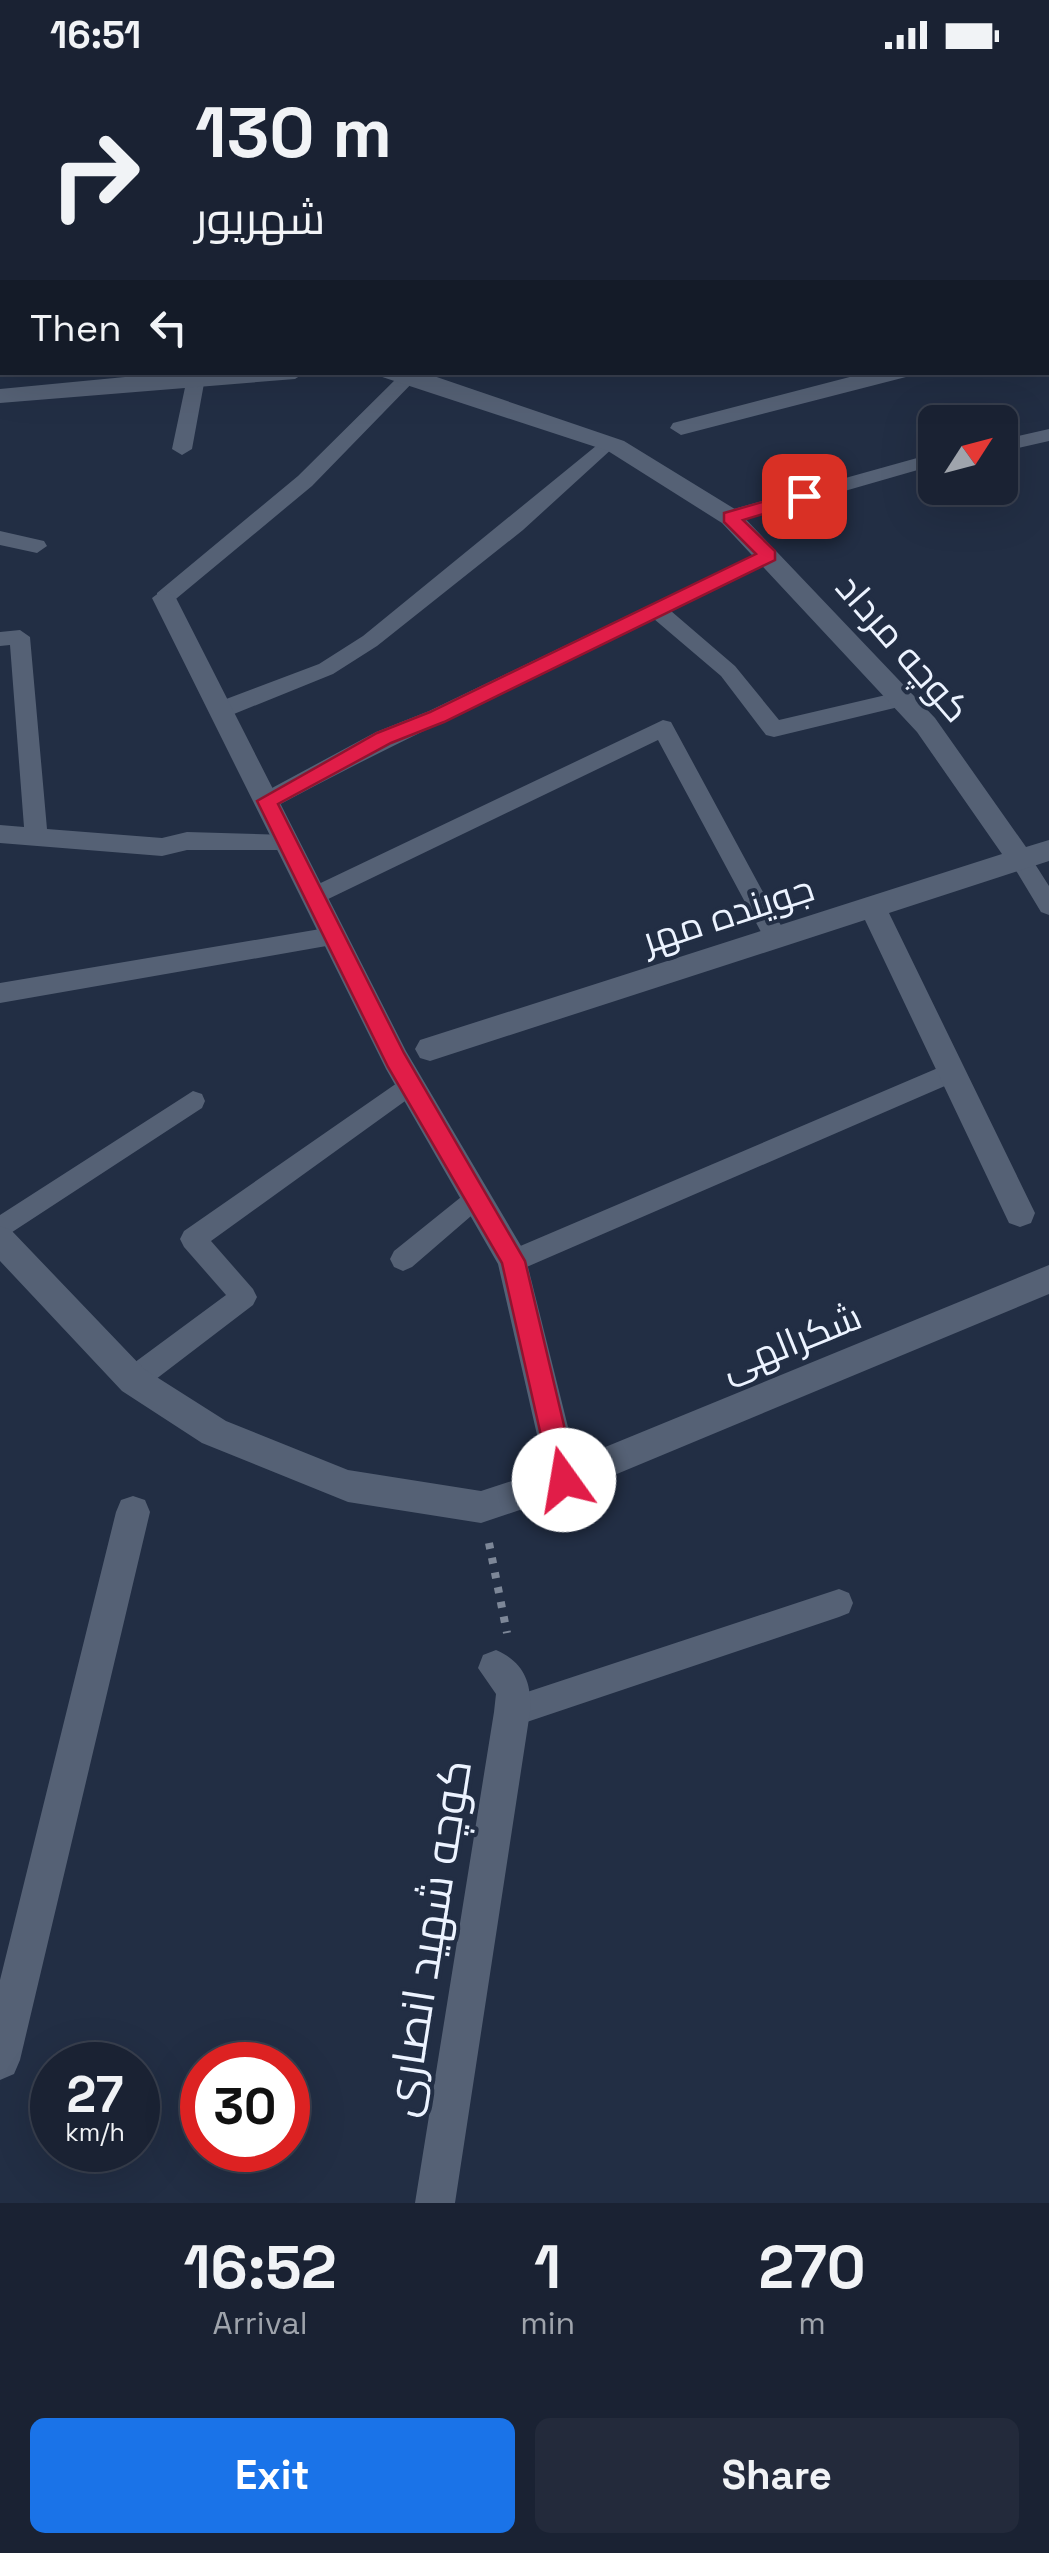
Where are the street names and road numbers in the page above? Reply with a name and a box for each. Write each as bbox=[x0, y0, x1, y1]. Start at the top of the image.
street label: کوچه مرداد bbox=[825, 564, 981, 733]
street label: جوینده مهر bbox=[634, 864, 820, 965]
street label: شکرالهی bbox=[714, 1292, 868, 1392]
street label: کوچه شهید انصاری bbox=[372, 1756, 485, 2121]

